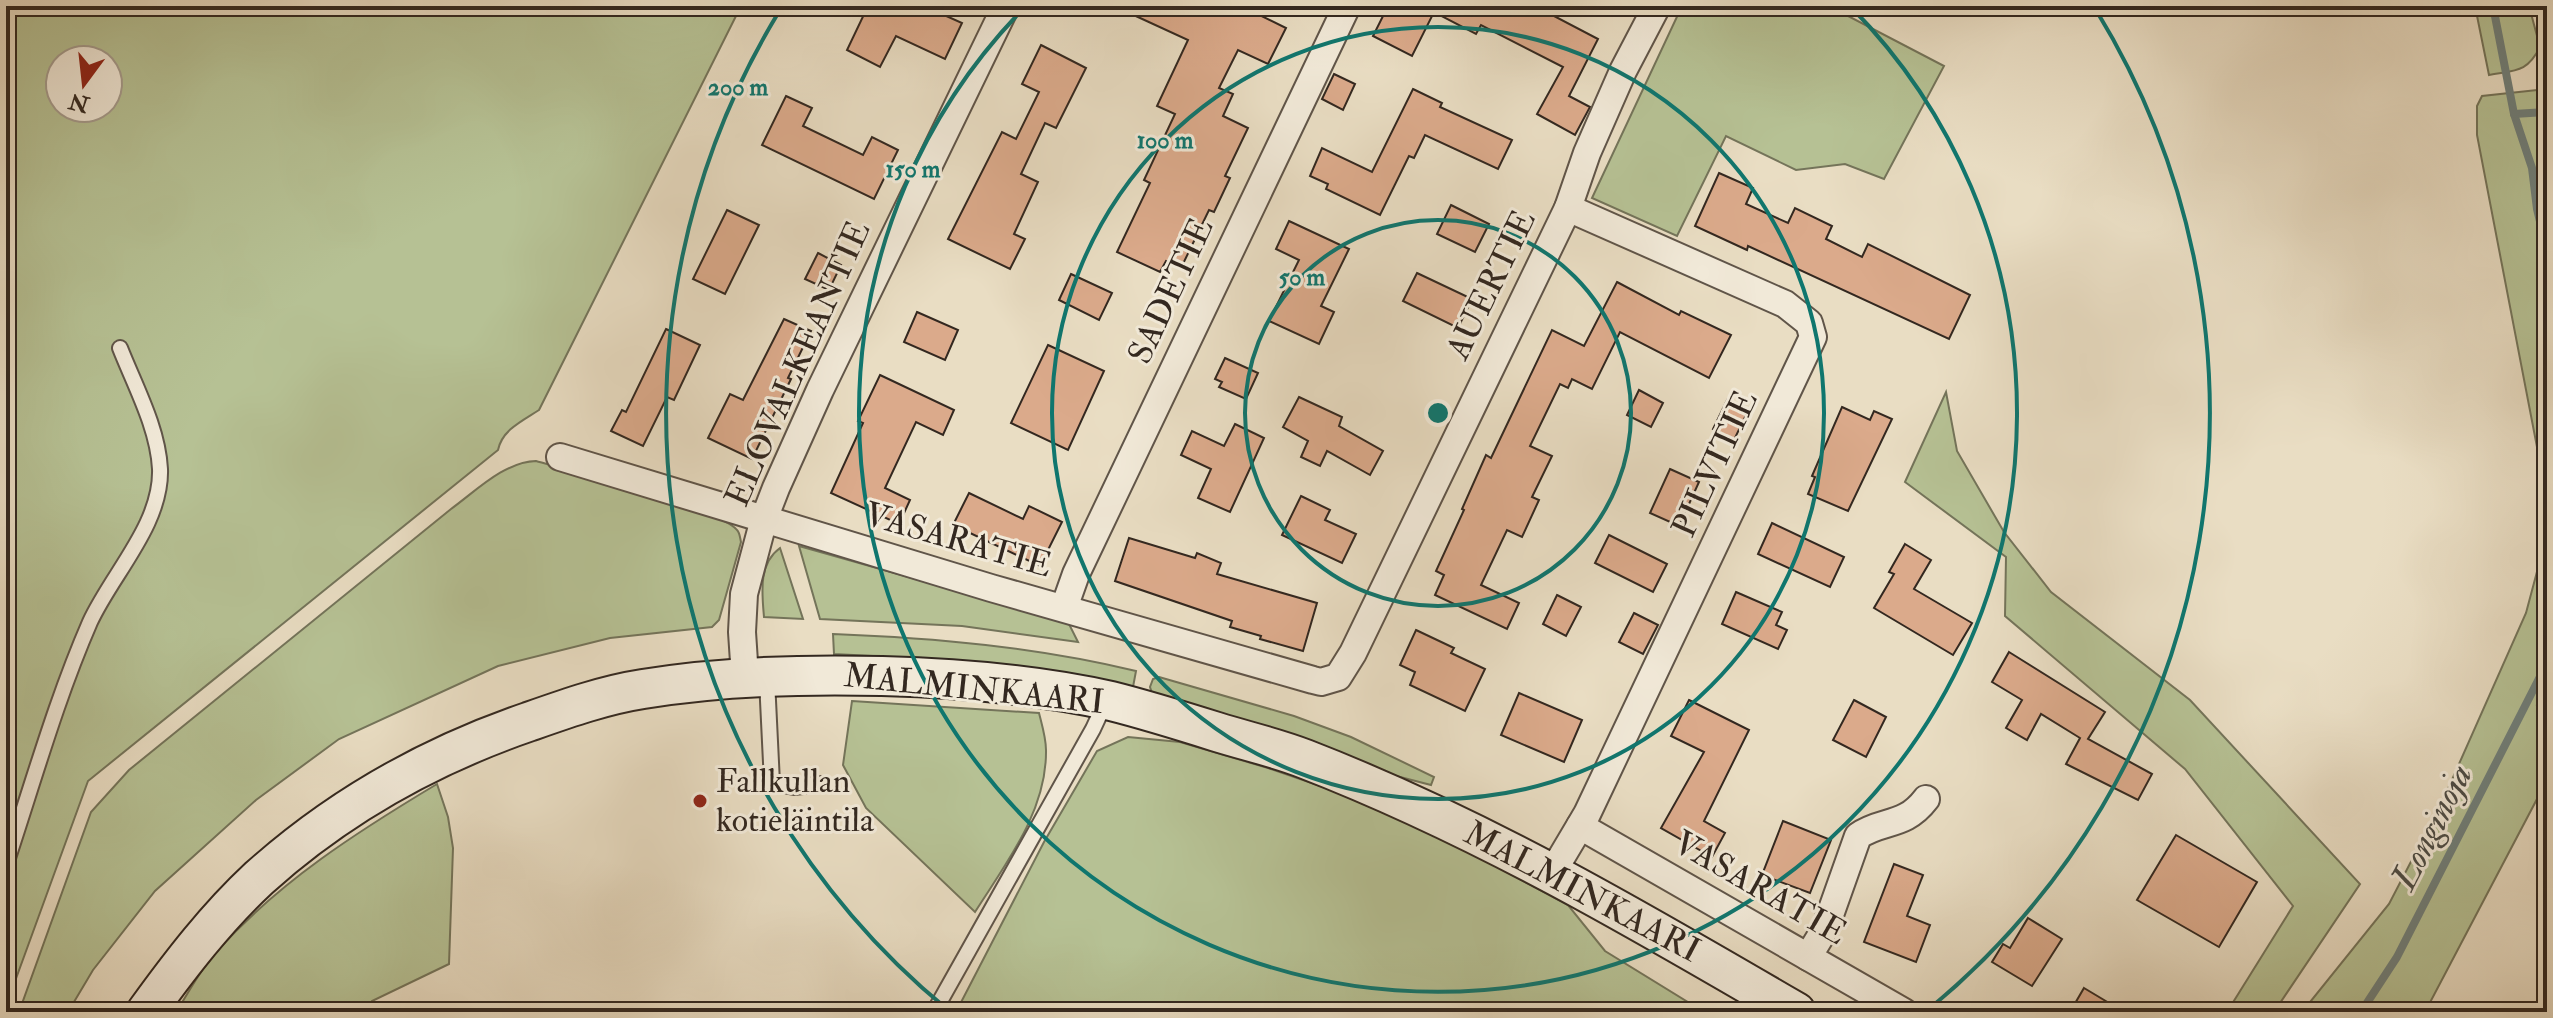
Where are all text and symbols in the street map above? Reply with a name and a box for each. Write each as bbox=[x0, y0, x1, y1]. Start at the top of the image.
north arrow bbox=[44, 44, 124, 124]
text: 200 m bbox=[708, 72, 769, 103]
text: N bbox=[66, 86, 93, 119]
text: 100 m bbox=[1137, 125, 1194, 156]
text: 150 m bbox=[886, 154, 941, 185]
street label: AUERTIE bbox=[1436, 203, 1546, 368]
street label: SADETIE bbox=[1119, 211, 1223, 371]
street label: ELOVALKEANTIE bbox=[716, 214, 880, 514]
text: 50 m bbox=[1279, 262, 1326, 293]
street label: PILVITIE bbox=[1662, 384, 1768, 544]
centre of rings bbox=[1424, 399, 1452, 427]
street label: VASARATIE bbox=[859, 493, 1057, 587]
street label: MALMINKAARI bbox=[842, 654, 1106, 724]
water label: Longinoja bbox=[2380, 757, 2483, 899]
place label: Fallkullan kotieläintila bbox=[716, 760, 875, 842]
marker: Fallkullan kotieläintila bbox=[691, 792, 709, 810]
street label: MALMINKAARI bbox=[1457, 812, 1707, 972]
street label: VASARATIE bbox=[1666, 821, 1854, 955]

